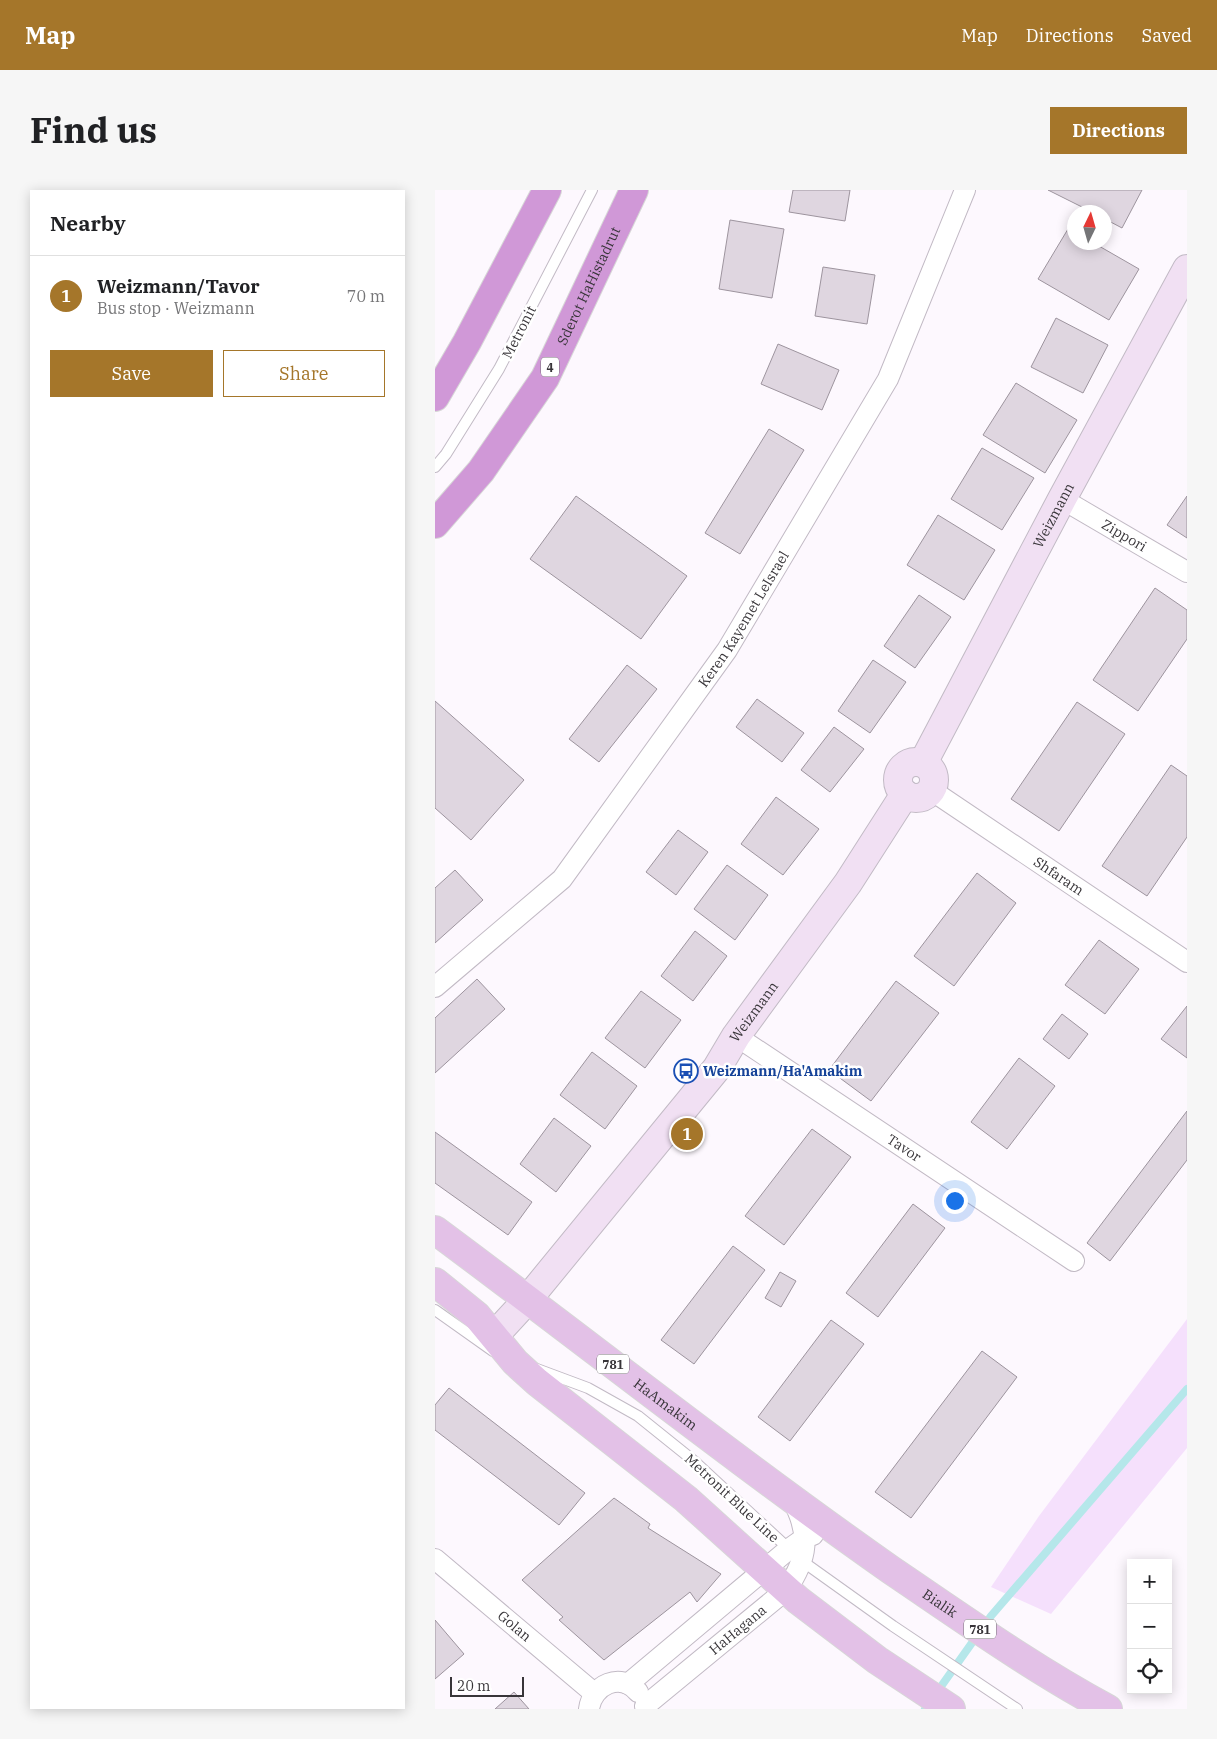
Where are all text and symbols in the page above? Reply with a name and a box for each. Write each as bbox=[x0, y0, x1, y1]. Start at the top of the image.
text: Map bbox=[25, 19, 75, 51]
text: Map bbox=[961, 24, 998, 47]
text: Directions bbox=[1026, 24, 1114, 47]
text: Saved bbox=[1142, 24, 1192, 47]
text: Find us bbox=[30, 107, 157, 153]
button: Directions bbox=[1050, 107, 1187, 154]
north arrow bbox=[1067, 205, 1112, 250]
text: Nearby bbox=[50, 209, 126, 237]
street label: Sderot HaHistadrut bbox=[553, 224, 624, 348]
text: Weizmann/Tavor bbox=[97, 274, 260, 298]
text: 1 bbox=[61, 286, 71, 306]
text: 70 m bbox=[347, 286, 385, 306]
text: Bus stop · Weizmann bbox=[97, 298, 255, 318]
street label: Metronit bbox=[498, 302, 540, 362]
button: Save bbox=[50, 350, 213, 397]
button: Share bbox=[223, 350, 385, 397]
road number: 4 bbox=[541, 358, 559, 376]
street label: Weizmann bbox=[1029, 480, 1078, 551]
street label: Zippori bbox=[1098, 515, 1150, 555]
street label: Keren Kayemet LeIsrael bbox=[694, 548, 793, 691]
street label: Shfaram bbox=[1030, 853, 1087, 899]
street label: Weizmann bbox=[726, 978, 782, 1046]
bus stop icon: Weizmann/Ha'Amakim bbox=[673, 1058, 699, 1084]
place label: Weizmann/Ha'Amakim bbox=[703, 1062, 863, 1080]
pin: 1 bbox=[671, 1115, 703, 1153]
street label: Tavor bbox=[884, 1130, 925, 1166]
your location bbox=[942, 1188, 968, 1214]
road number: 781 bbox=[597, 1354, 629, 1374]
street label: HaAmakim bbox=[630, 1374, 701, 1434]
street label: Metronit Blue Line bbox=[681, 1450, 783, 1546]
map controls bbox=[1127, 1559, 1172, 1694]
button: + bbox=[1127, 1559, 1172, 1604]
street label: Bialik bbox=[919, 1585, 961, 1622]
street label: HaHagana bbox=[705, 1601, 770, 1659]
button: − bbox=[1127, 1604, 1172, 1649]
street label: Golan bbox=[494, 1607, 535, 1645]
road number: 781 bbox=[964, 1620, 996, 1638]
button: locate bbox=[1127, 1649, 1172, 1694]
scale bar bbox=[450, 1674, 524, 1697]
text: 20 m bbox=[457, 1677, 490, 1695]

